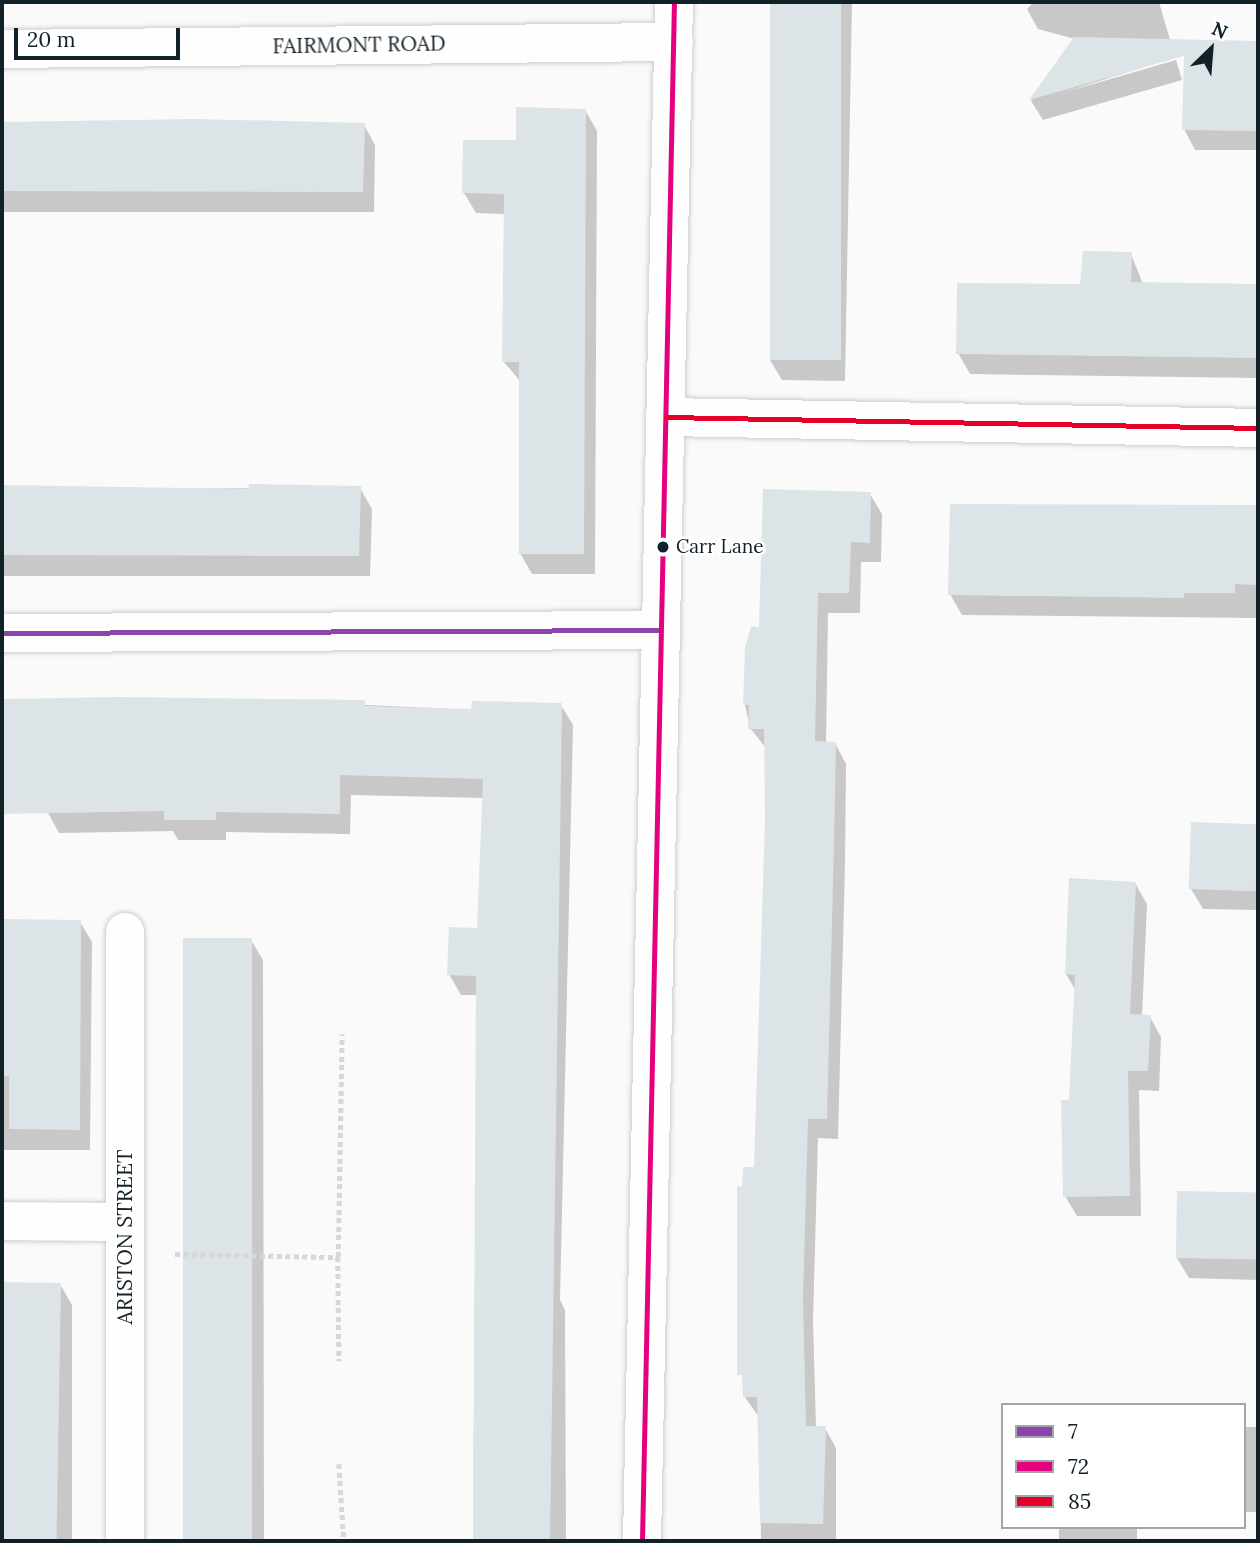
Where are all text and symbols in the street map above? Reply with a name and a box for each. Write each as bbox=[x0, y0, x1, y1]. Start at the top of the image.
scale bar bbox=[18, 14, 184, 58]
north arrow bbox=[1176, 14, 1246, 84]
text: N bbox=[1208, 16, 1232, 44]
text: 20 m bbox=[27, 26, 76, 53]
street label: FAIRMONT ROAD bbox=[272, 31, 446, 59]
place label: Carr Lane bbox=[676, 536, 764, 558]
marker: Carr Lane bbox=[656, 540, 670, 554]
street label: ARISTON STREET bbox=[112, 1150, 138, 1324]
legend bbox=[1001, 1403, 1246, 1529]
text: 7 bbox=[1068, 1418, 1078, 1445]
text: 72 bbox=[1068, 1453, 1089, 1480]
text: 85 bbox=[1068, 1488, 1091, 1515]

